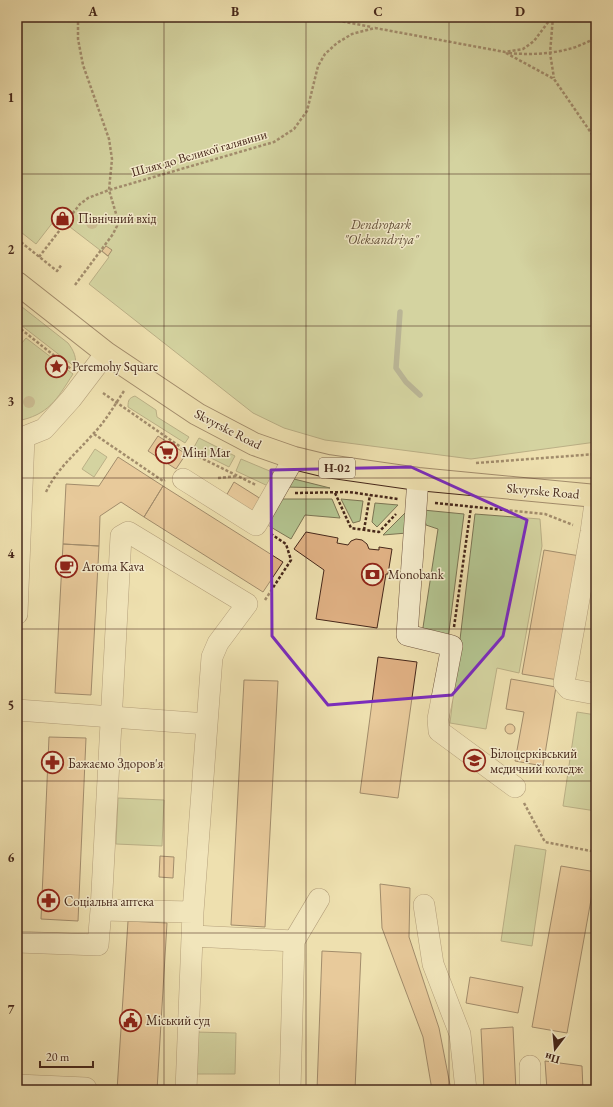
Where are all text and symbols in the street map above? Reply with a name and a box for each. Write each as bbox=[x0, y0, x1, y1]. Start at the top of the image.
text: A bbox=[87, 3, 98, 20]
text: B bbox=[231, 3, 239, 20]
text: C bbox=[373, 3, 383, 20]
text: D bbox=[515, 3, 525, 20]
text: 1 bbox=[8, 89, 15, 106]
street label: Шлях до Великої галявини bbox=[129, 125, 269, 181]
shop icon: Північний вхід bbox=[50, 205, 76, 231]
place label: Північний вхід bbox=[78, 210, 156, 227]
park label: Dendropark "Oleksandriya" bbox=[344, 216, 420, 248]
text: 2 bbox=[8, 241, 15, 258]
place icon: Peremohy Square bbox=[43, 353, 69, 379]
place label: Peremohy Square bbox=[72, 358, 158, 375]
text: 3 bbox=[8, 393, 15, 410]
street label: Skvyrske Road bbox=[192, 405, 265, 453]
supermarket icon: Міні Mar bbox=[154, 439, 180, 465]
place label: Міні Mar bbox=[182, 444, 231, 461]
road number: Н-02 bbox=[319, 458, 355, 478]
street label: Skvyrske Road bbox=[506, 479, 581, 503]
text: 4 bbox=[8, 545, 15, 562]
cafe icon: Aroma Kava bbox=[53, 553, 79, 579]
place label: Aroma Kava bbox=[81, 558, 145, 575]
bank icon: Monobank bbox=[360, 561, 386, 587]
place label: Monobank bbox=[388, 566, 445, 583]
text: 5 bbox=[8, 697, 14, 714]
place label: Білоцерківський медичний коледж bbox=[490, 745, 583, 777]
school or university icon: Білоцерківський медичний коледж bbox=[461, 747, 487, 773]
pharmacy icon: Бажаємо Здоров'я bbox=[39, 750, 65, 776]
place label: Бажаємо Здоров'я bbox=[68, 755, 164, 772]
text: 6 bbox=[8, 849, 15, 866]
pharmacy icon: Соціальна аптека bbox=[35, 888, 61, 914]
place label: Соціальна аптека bbox=[64, 893, 155, 910]
text: 7 bbox=[8, 1001, 15, 1018]
public building icon: Міський суд bbox=[118, 1007, 144, 1033]
place label: Міський суд bbox=[146, 1012, 210, 1029]
north arrow bbox=[535, 1029, 575, 1069]
scale bar bbox=[40, 1043, 93, 1069]
text: 20 m bbox=[46, 1049, 70, 1065]
text: Пн bbox=[542, 1050, 561, 1067]

